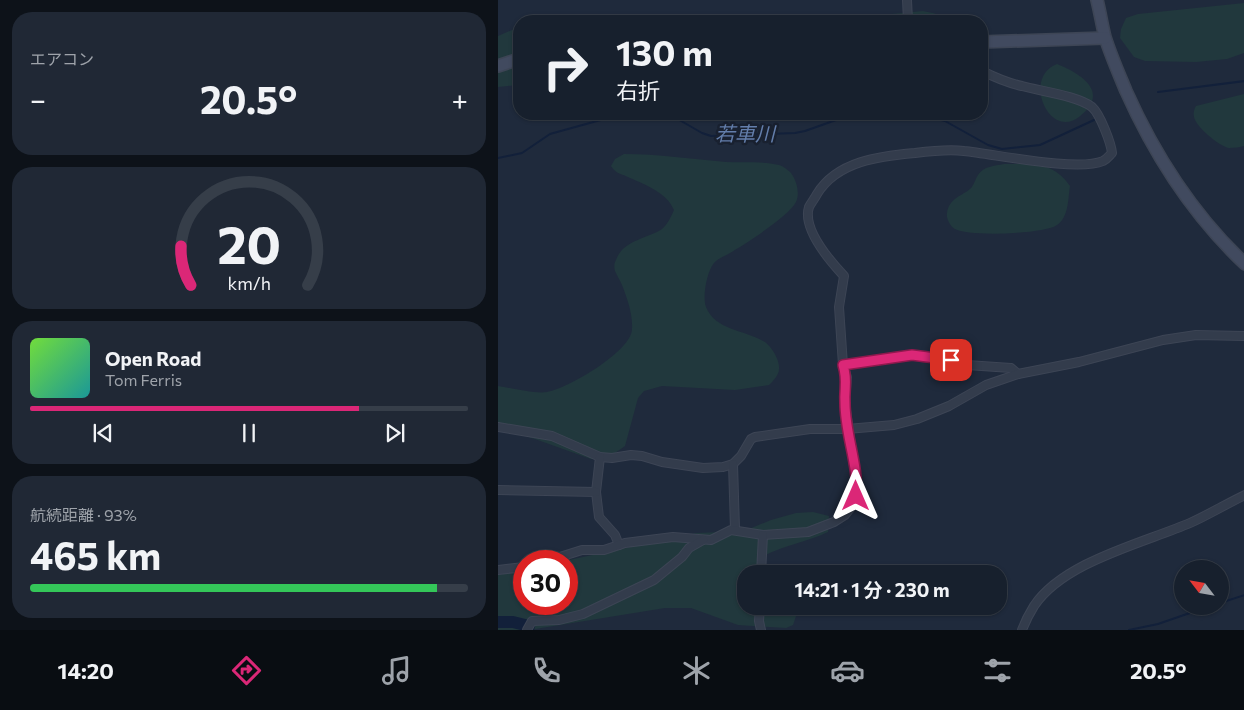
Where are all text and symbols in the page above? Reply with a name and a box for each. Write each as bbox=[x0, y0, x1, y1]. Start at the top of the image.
text: 130 m bbox=[616, 30, 713, 73]
icon: right bbox=[533, 35, 598, 100]
text: エアコン bbox=[30, 49, 94, 68]
text: 20.5° bbox=[200, 75, 297, 122]
text: 右折 bbox=[616, 77, 660, 104]
text: − bbox=[30, 82, 46, 116]
text: + bbox=[452, 82, 468, 116]
water label: 若車川 bbox=[715, 121, 777, 145]
text: 20 bbox=[217, 211, 281, 275]
text: km/h bbox=[227, 272, 271, 294]
pin bbox=[930, 339, 972, 381]
icon: arrive bbox=[937, 346, 965, 374]
text: Open Road bbox=[105, 347, 201, 370]
text: Tom Ferris bbox=[105, 370, 182, 389]
icon: previous bbox=[89, 419, 117, 447]
icon: pause bbox=[235, 419, 263, 447]
icon: next bbox=[381, 419, 409, 447]
position arrow bbox=[829, 469, 881, 521]
text: 航続距離 · 93% bbox=[30, 505, 137, 524]
text: 465 km bbox=[30, 531, 161, 578]
speed limit sign: 30 bbox=[513, 550, 578, 615]
north arrow bbox=[1174, 560, 1229, 615]
map controls bbox=[1174, 560, 1229, 615]
text: 14:21 · 1 分 · 230 m bbox=[794, 578, 950, 601]
icon: directions bbox=[229, 653, 264, 688]
icon: music bbox=[379, 653, 414, 688]
icon: phone bbox=[529, 653, 564, 688]
icon: climate bbox=[679, 653, 714, 688]
icon: car bbox=[830, 653, 865, 688]
icon: filters bbox=[980, 653, 1015, 688]
text: 14:20 bbox=[58, 657, 114, 684]
text: 20.5° bbox=[1130, 657, 1186, 684]

